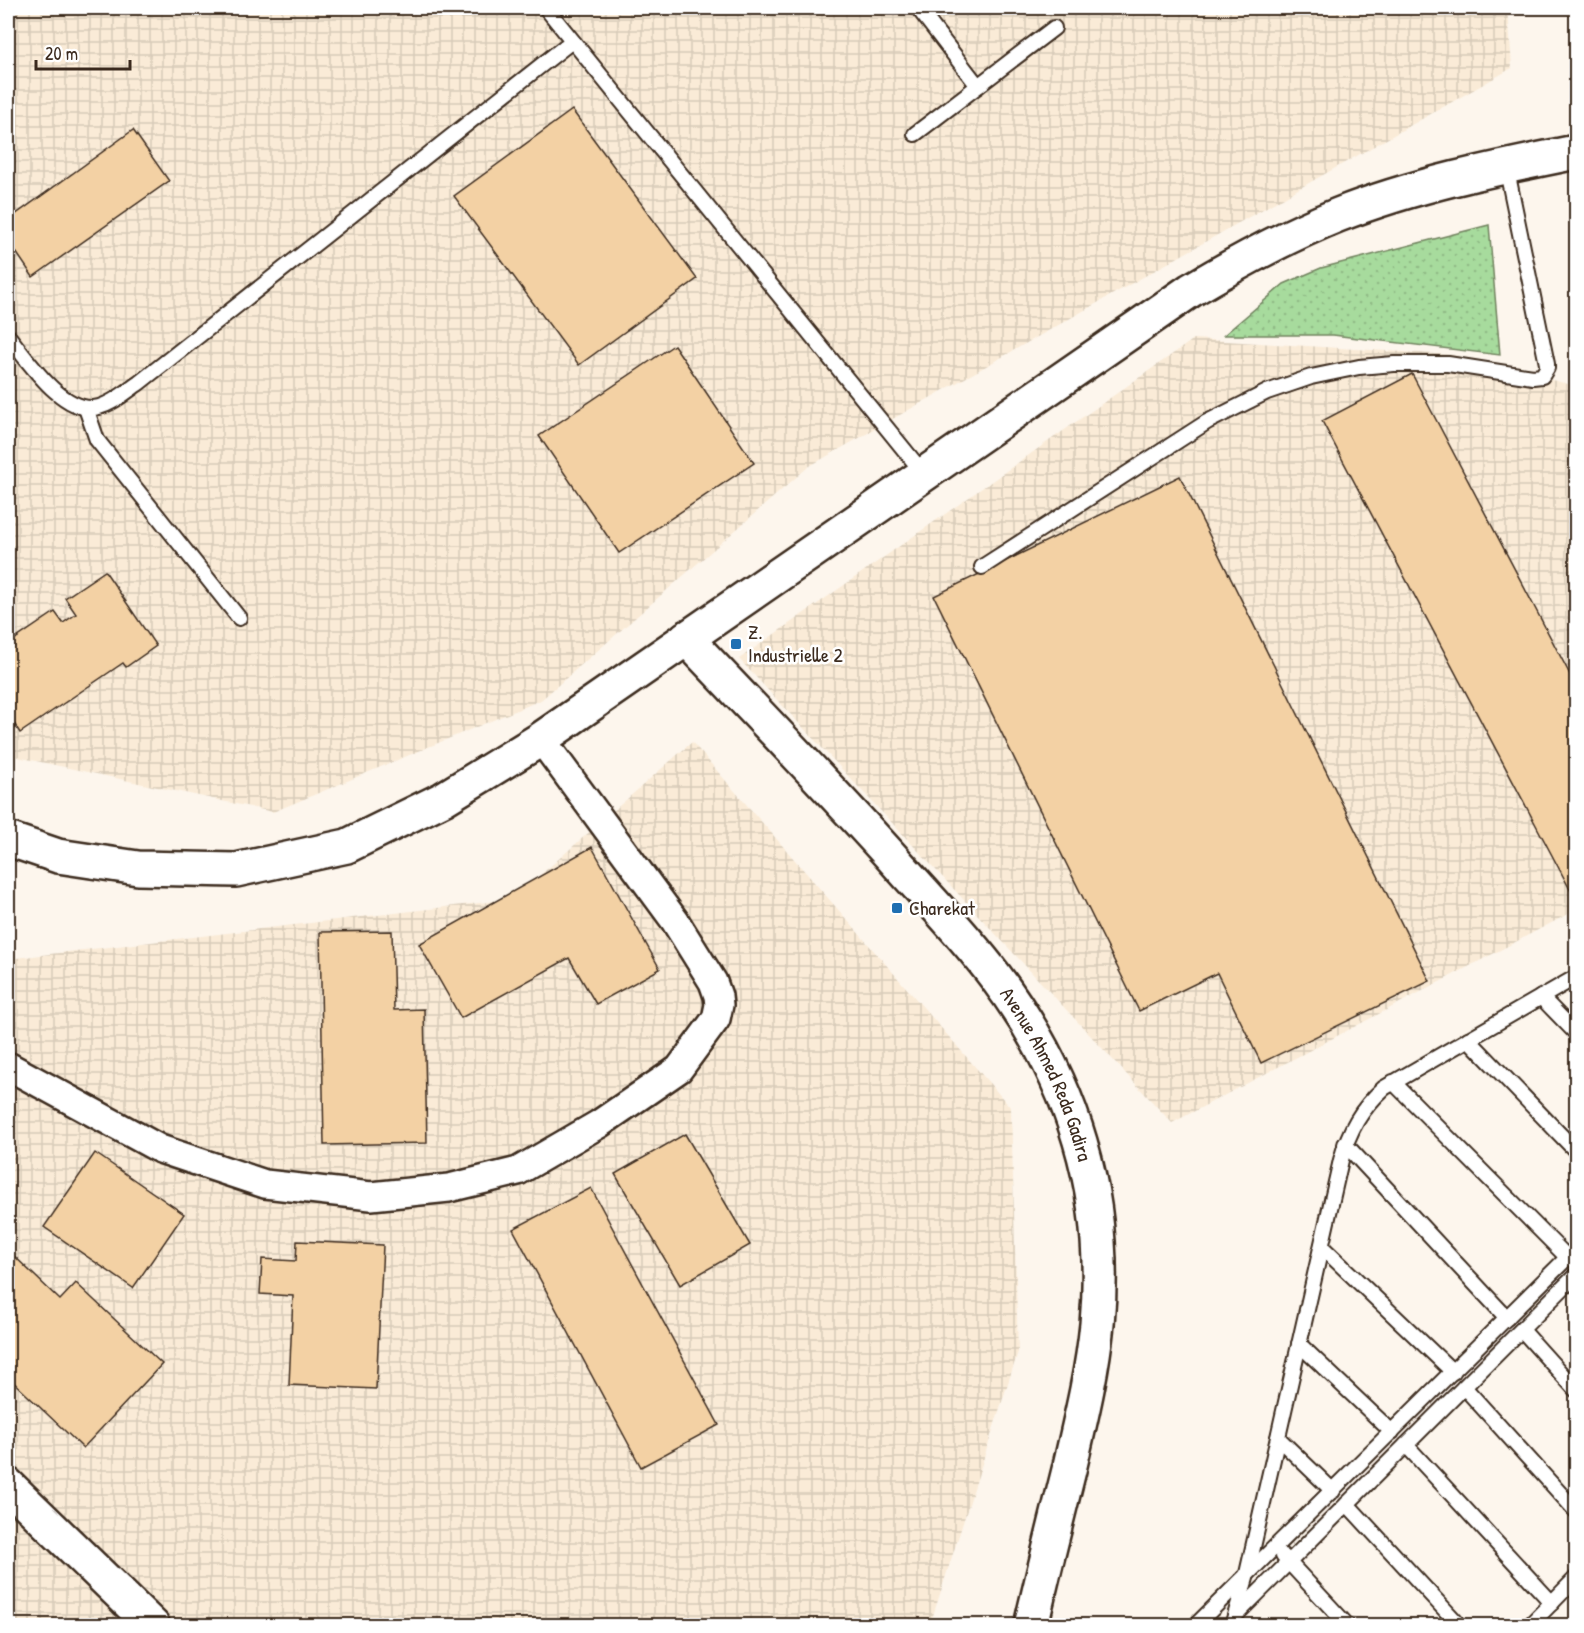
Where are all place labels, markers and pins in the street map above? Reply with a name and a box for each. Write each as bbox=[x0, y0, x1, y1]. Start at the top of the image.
place label: Z. Industrielle 2 bbox=[748, 618, 843, 668]
marker: Z. Industrielle 2 bbox=[729, 637, 743, 651]
place label: Charekat bbox=[909, 894, 976, 921]
marker: Charekat bbox=[890, 901, 904, 915]

